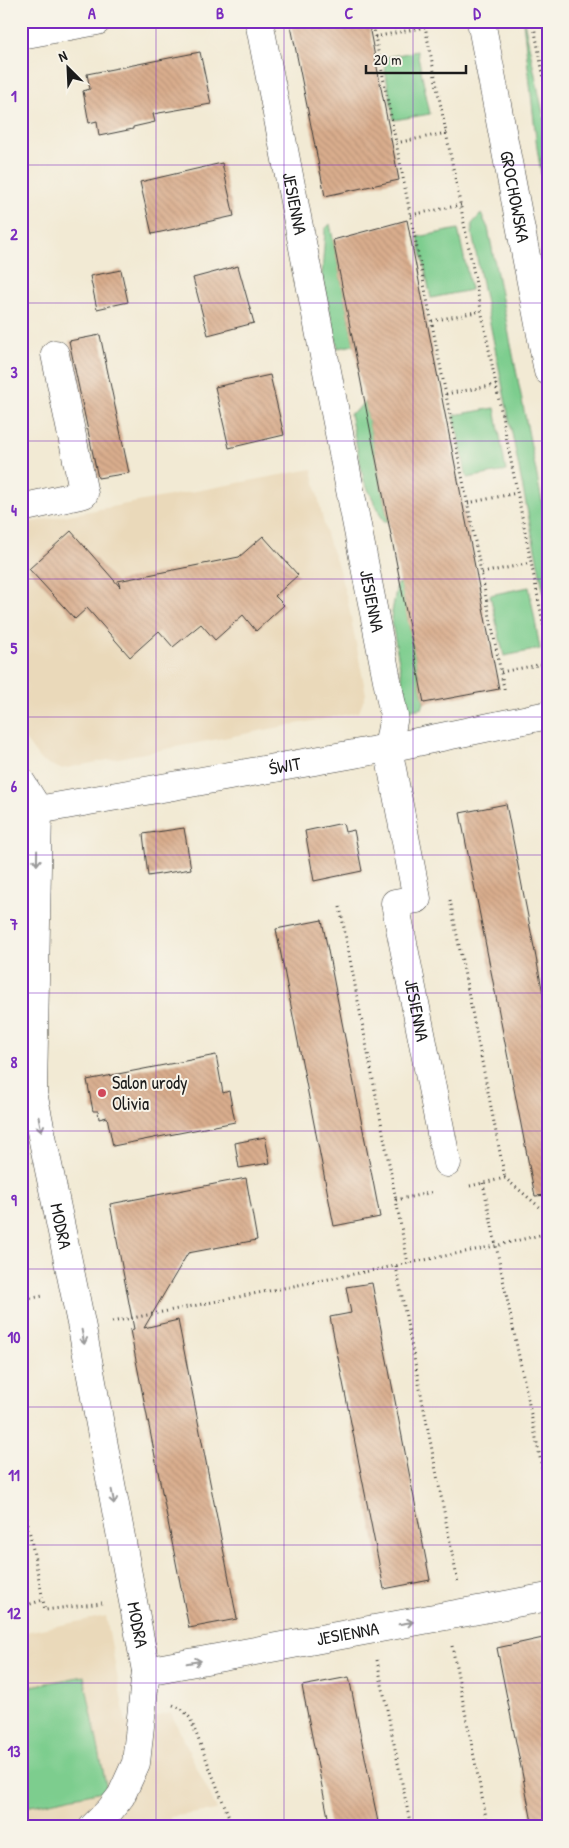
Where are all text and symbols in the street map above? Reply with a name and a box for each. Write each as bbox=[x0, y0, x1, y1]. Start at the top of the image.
text: A bbox=[88, 2, 96, 24]
text: B bbox=[216, 2, 224, 24]
text: C bbox=[345, 2, 354, 24]
text: D bbox=[473, 2, 481, 24]
north arrow bbox=[42, 42, 92, 92]
scale bar bbox=[366, 42, 466, 74]
text: N bbox=[55, 45, 70, 66]
text: 20 m bbox=[374, 49, 401, 70]
text: 1 bbox=[11, 85, 17, 107]
street label: GROCHOWSKA bbox=[494, 149, 536, 245]
street label: JESIENNA bbox=[277, 170, 313, 237]
text: 2 bbox=[10, 223, 18, 245]
text: 3 bbox=[10, 361, 18, 383]
text: 4 bbox=[11, 499, 17, 521]
street label: JESIENNA bbox=[354, 568, 391, 635]
text: 5 bbox=[11, 637, 18, 659]
street label: ŚWIT bbox=[267, 751, 303, 781]
text: 6 bbox=[11, 775, 18, 797]
one-way arrow bbox=[33, 849, 42, 865]
text: 7 bbox=[9, 913, 18, 935]
street label: JESIENNA bbox=[398, 977, 435, 1044]
text: 8 bbox=[11, 1051, 18, 1073]
place label: Salon urody Olivia bbox=[112, 1070, 188, 1116]
marker: Salon urody Olivia bbox=[96, 1087, 108, 1099]
one-way arrow bbox=[35, 1116, 45, 1132]
text: 9 bbox=[11, 1189, 17, 1211]
street label: MODRA bbox=[44, 1201, 78, 1251]
text: 10 bbox=[8, 1326, 20, 1348]
one-way arrow bbox=[79, 1329, 89, 1345]
text: 11 bbox=[8, 1464, 20, 1486]
one-way arrow bbox=[109, 1488, 119, 1504]
street label: MODRA bbox=[121, 1600, 154, 1650]
text: 12 bbox=[7, 1602, 21, 1624]
street label: JESIENNA bbox=[314, 1615, 381, 1651]
one-way arrow bbox=[397, 1618, 413, 1628]
one-way arrow bbox=[186, 1657, 202, 1667]
text: 13 bbox=[8, 1740, 20, 1762]

